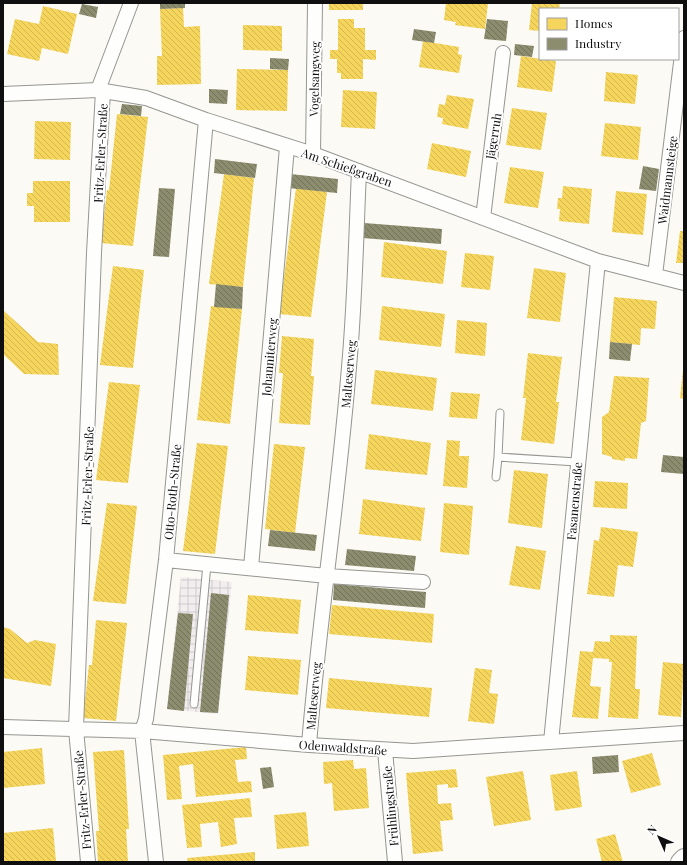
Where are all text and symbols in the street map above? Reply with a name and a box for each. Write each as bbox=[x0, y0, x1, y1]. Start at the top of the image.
legend bbox=[539, 8, 679, 60]
text: Homes bbox=[575, 15, 613, 31]
text: Industry bbox=[575, 35, 621, 51]
street label: Vogelsangweg bbox=[305, 41, 323, 118]
street label: Fritz-Erler-Straße bbox=[89, 103, 111, 203]
street label: Jägerruh bbox=[481, 112, 505, 161]
street label: Waidmannsteige bbox=[654, 135, 680, 226]
street label: Am Schießgraben bbox=[299, 144, 394, 190]
street label: Johanniterweg bbox=[258, 317, 280, 398]
street label: Malteserweg bbox=[337, 339, 359, 409]
street label: Fritz-Erler-Straße bbox=[77, 426, 97, 526]
street label: Otto-Roth-Straße bbox=[160, 443, 184, 541]
street label: Fasanenstraße bbox=[563, 461, 585, 541]
street label: Malteserweg bbox=[302, 661, 324, 731]
street label: Odenwaldstraße bbox=[298, 736, 388, 758]
street label: Fritz-Erler-Straße bbox=[70, 750, 94, 850]
street label: Frühlingstraße bbox=[379, 765, 401, 847]
north arrow bbox=[639, 817, 679, 857]
text: N bbox=[643, 821, 660, 838]

